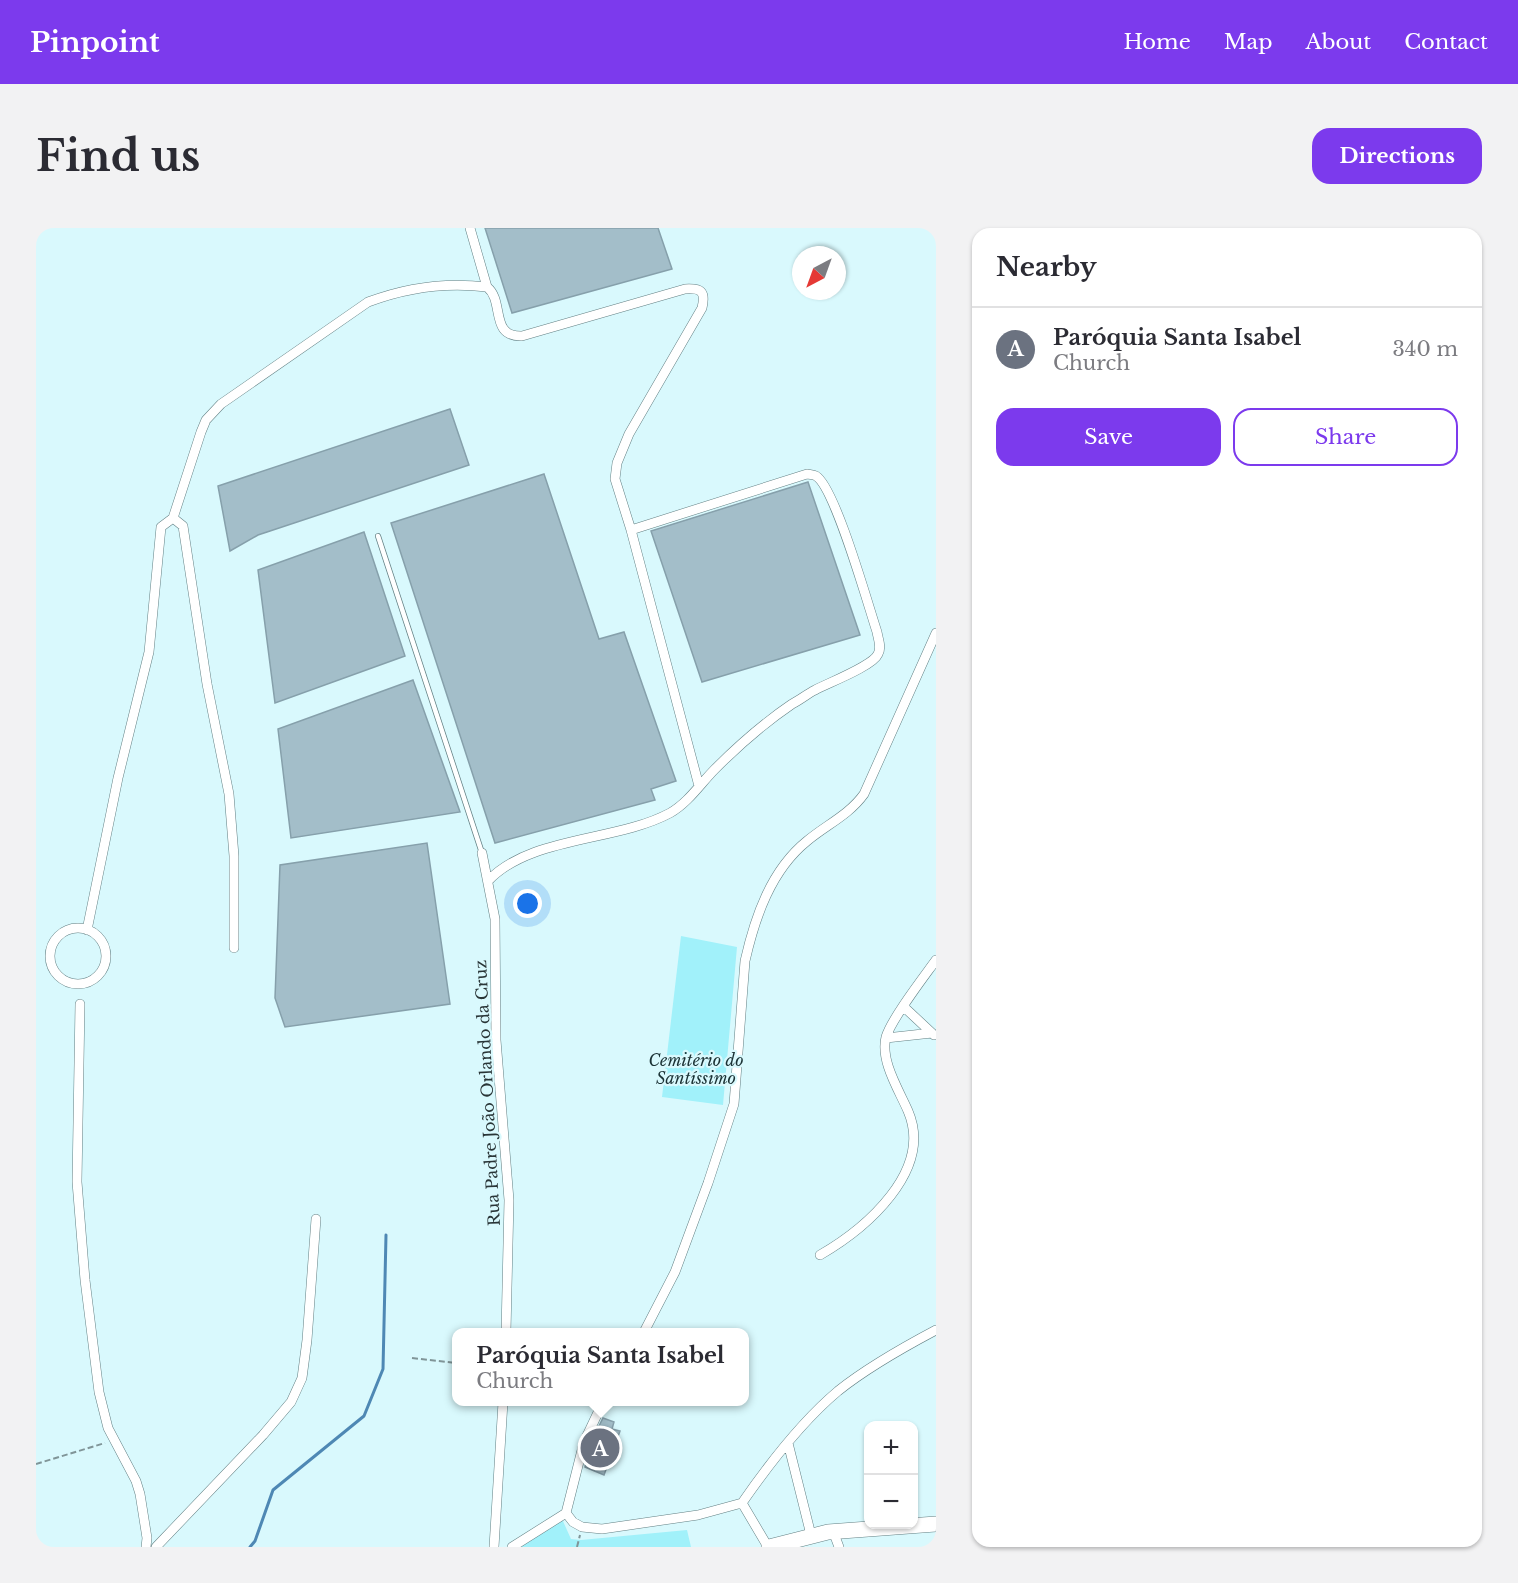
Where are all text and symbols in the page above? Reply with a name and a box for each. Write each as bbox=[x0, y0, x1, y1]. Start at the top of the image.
text: Pinpoint bbox=[30, 25, 160, 60]
text: Home bbox=[1124, 29, 1191, 55]
text: Map bbox=[1224, 29, 1272, 55]
text: About bbox=[1305, 29, 1371, 55]
text: Contact bbox=[1404, 29, 1488, 55]
button: Directions bbox=[1312, 128, 1482, 184]
text: Find us bbox=[36, 130, 200, 182]
north arrow bbox=[792, 246, 846, 300]
text: Nearby bbox=[996, 251, 1097, 283]
text: Paróquia Santa Isabel bbox=[1053, 324, 1301, 351]
text: A bbox=[1007, 337, 1024, 361]
text: 340 m bbox=[1393, 337, 1458, 361]
text: Church bbox=[1053, 351, 1130, 375]
button: Save bbox=[996, 408, 1221, 466]
button: Share bbox=[1233, 408, 1458, 466]
your location bbox=[513, 889, 542, 918]
street label: Rua Padre João Orlando da Cruz bbox=[470, 959, 504, 1227]
park label: Cemitério do Santíssimo bbox=[648, 1050, 744, 1088]
popup bbox=[452, 1328, 749, 1406]
text: Paróquia Santa Isabel bbox=[476, 1342, 725, 1369]
text: Church bbox=[476, 1369, 553, 1393]
map controls bbox=[864, 1421, 918, 1529]
button: + bbox=[864, 1421, 918, 1475]
pin: A bbox=[580, 1426, 620, 1470]
button: − bbox=[864, 1475, 918, 1529]

